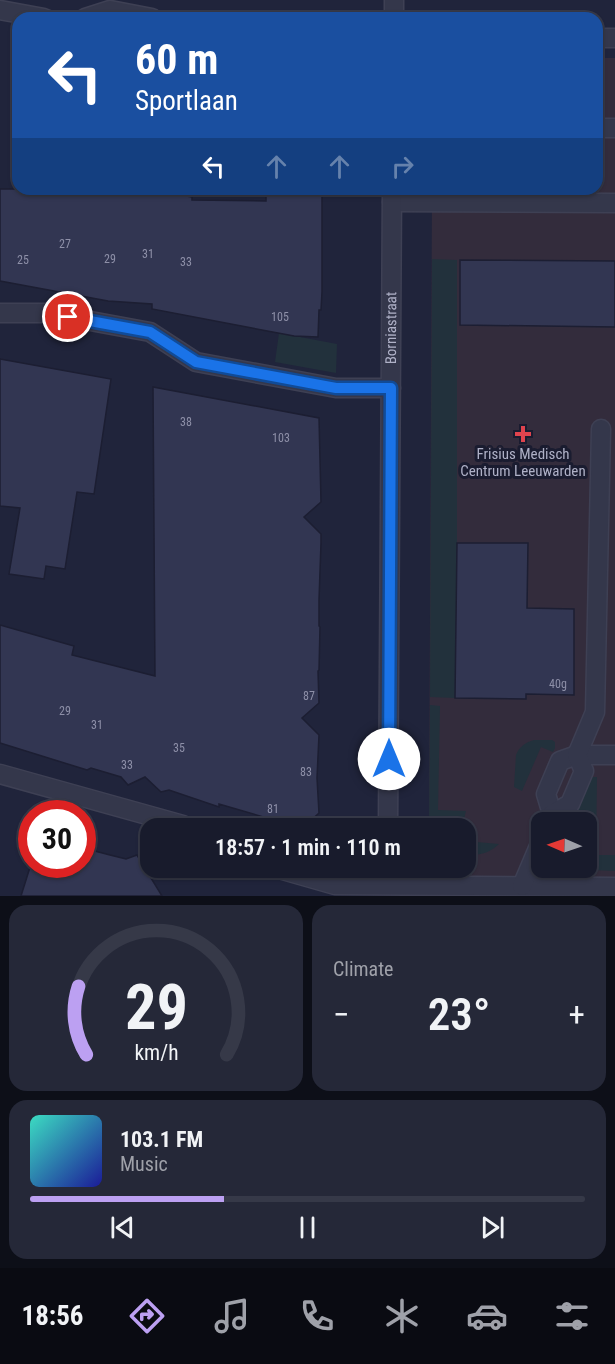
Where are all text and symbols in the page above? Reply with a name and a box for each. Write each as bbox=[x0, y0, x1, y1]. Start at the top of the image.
text: 60 m bbox=[135, 35, 218, 84]
icon: left bbox=[36, 36, 114, 114]
text: Sportlaan bbox=[135, 85, 238, 117]
icon: left bbox=[197, 150, 230, 183]
icon: ahead bbox=[260, 150, 293, 183]
icon: ahead bbox=[323, 150, 356, 183]
icon: right bbox=[386, 150, 419, 183]
house number: 27 bbox=[59, 237, 71, 251]
house number: 31 bbox=[142, 247, 154, 261]
house number: 29 bbox=[104, 252, 116, 266]
house number: 25 bbox=[17, 253, 29, 267]
house number: 33 bbox=[180, 255, 192, 269]
pin bbox=[42, 291, 93, 342]
street label: Borniastraat bbox=[382, 292, 400, 364]
icon: arrive bbox=[51, 300, 84, 333]
house number: 105 bbox=[271, 310, 289, 324]
house number: 38 bbox=[180, 415, 192, 429]
marker: Frisius Medisch Centrum Leeuwarden bbox=[514, 425, 532, 443]
house number: 103 bbox=[272, 431, 290, 445]
place label: Frisius Medisch Centrum Leeuwarden bbox=[460, 445, 586, 480]
house number: 40g bbox=[549, 677, 567, 691]
house number: 87 bbox=[303, 689, 315, 703]
house number: 29 bbox=[59, 704, 71, 718]
house number: 31 bbox=[91, 718, 103, 732]
position arrow bbox=[357, 727, 421, 791]
house number: 35 bbox=[173, 741, 185, 755]
house number: 33 bbox=[121, 758, 133, 772]
house number: 83 bbox=[300, 765, 312, 779]
speed limit sign: 30 bbox=[18, 800, 96, 878]
house number: 81 bbox=[267, 802, 279, 816]
north arrow bbox=[531, 812, 597, 878]
map controls bbox=[531, 812, 597, 878]
text: 18:57 · 1 min · 110 m bbox=[215, 835, 401, 860]
text: Climate bbox=[333, 957, 393, 981]
text: 29 bbox=[124, 971, 188, 1044]
text: 23° bbox=[428, 988, 490, 1041]
text: − bbox=[333, 995, 350, 1034]
text: + bbox=[569, 995, 585, 1034]
text: km/h bbox=[134, 1040, 178, 1065]
text: 103.1 FM bbox=[120, 1127, 203, 1152]
text: Music bbox=[120, 1152, 168, 1176]
icon: previous bbox=[106, 1211, 139, 1244]
icon: pause bbox=[291, 1211, 324, 1244]
icon: next bbox=[476, 1211, 509, 1244]
icon: directions bbox=[126, 1295, 168, 1337]
icon: music bbox=[211, 1295, 253, 1337]
icon: phone bbox=[296, 1295, 338, 1337]
icon: climate bbox=[381, 1295, 423, 1337]
icon: car bbox=[466, 1295, 508, 1337]
icon: filters bbox=[551, 1295, 593, 1337]
text: 18:56 bbox=[22, 1300, 83, 1332]

